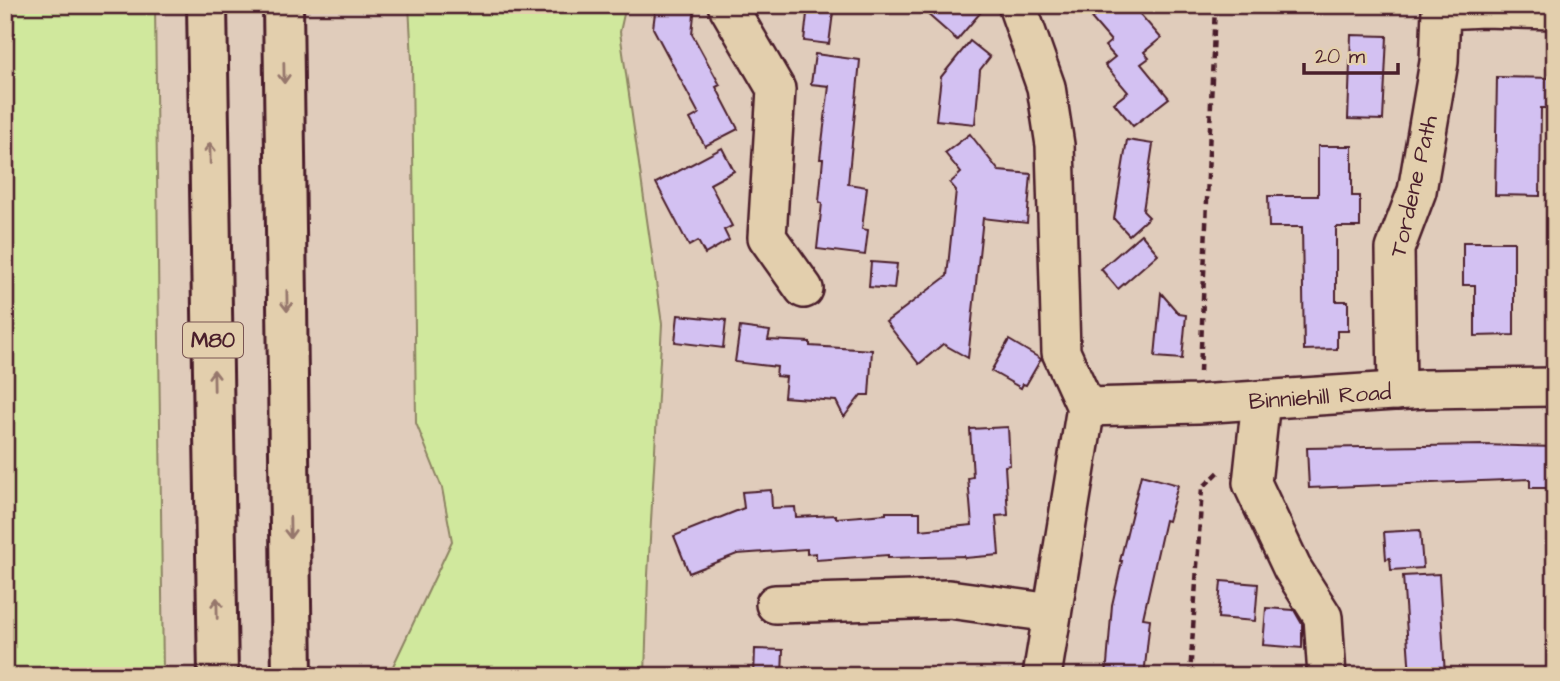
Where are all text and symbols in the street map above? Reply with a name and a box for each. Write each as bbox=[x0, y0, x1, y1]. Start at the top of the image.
scale bar bbox=[1304, 32, 1399, 76]
text: 20 m bbox=[1315, 42, 1366, 71]
one-way arrow bbox=[277, 62, 290, 85]
street label: Tordene Path bbox=[1382, 112, 1446, 260]
one-way arrow bbox=[203, 141, 217, 164]
one-way arrow bbox=[280, 289, 294, 312]
road number: M80 bbox=[183, 322, 243, 358]
one-way arrow bbox=[207, 369, 220, 392]
street label: Binniehill Road bbox=[1248, 376, 1393, 418]
one-way arrow bbox=[283, 517, 297, 540]
one-way arrow bbox=[211, 596, 224, 619]

